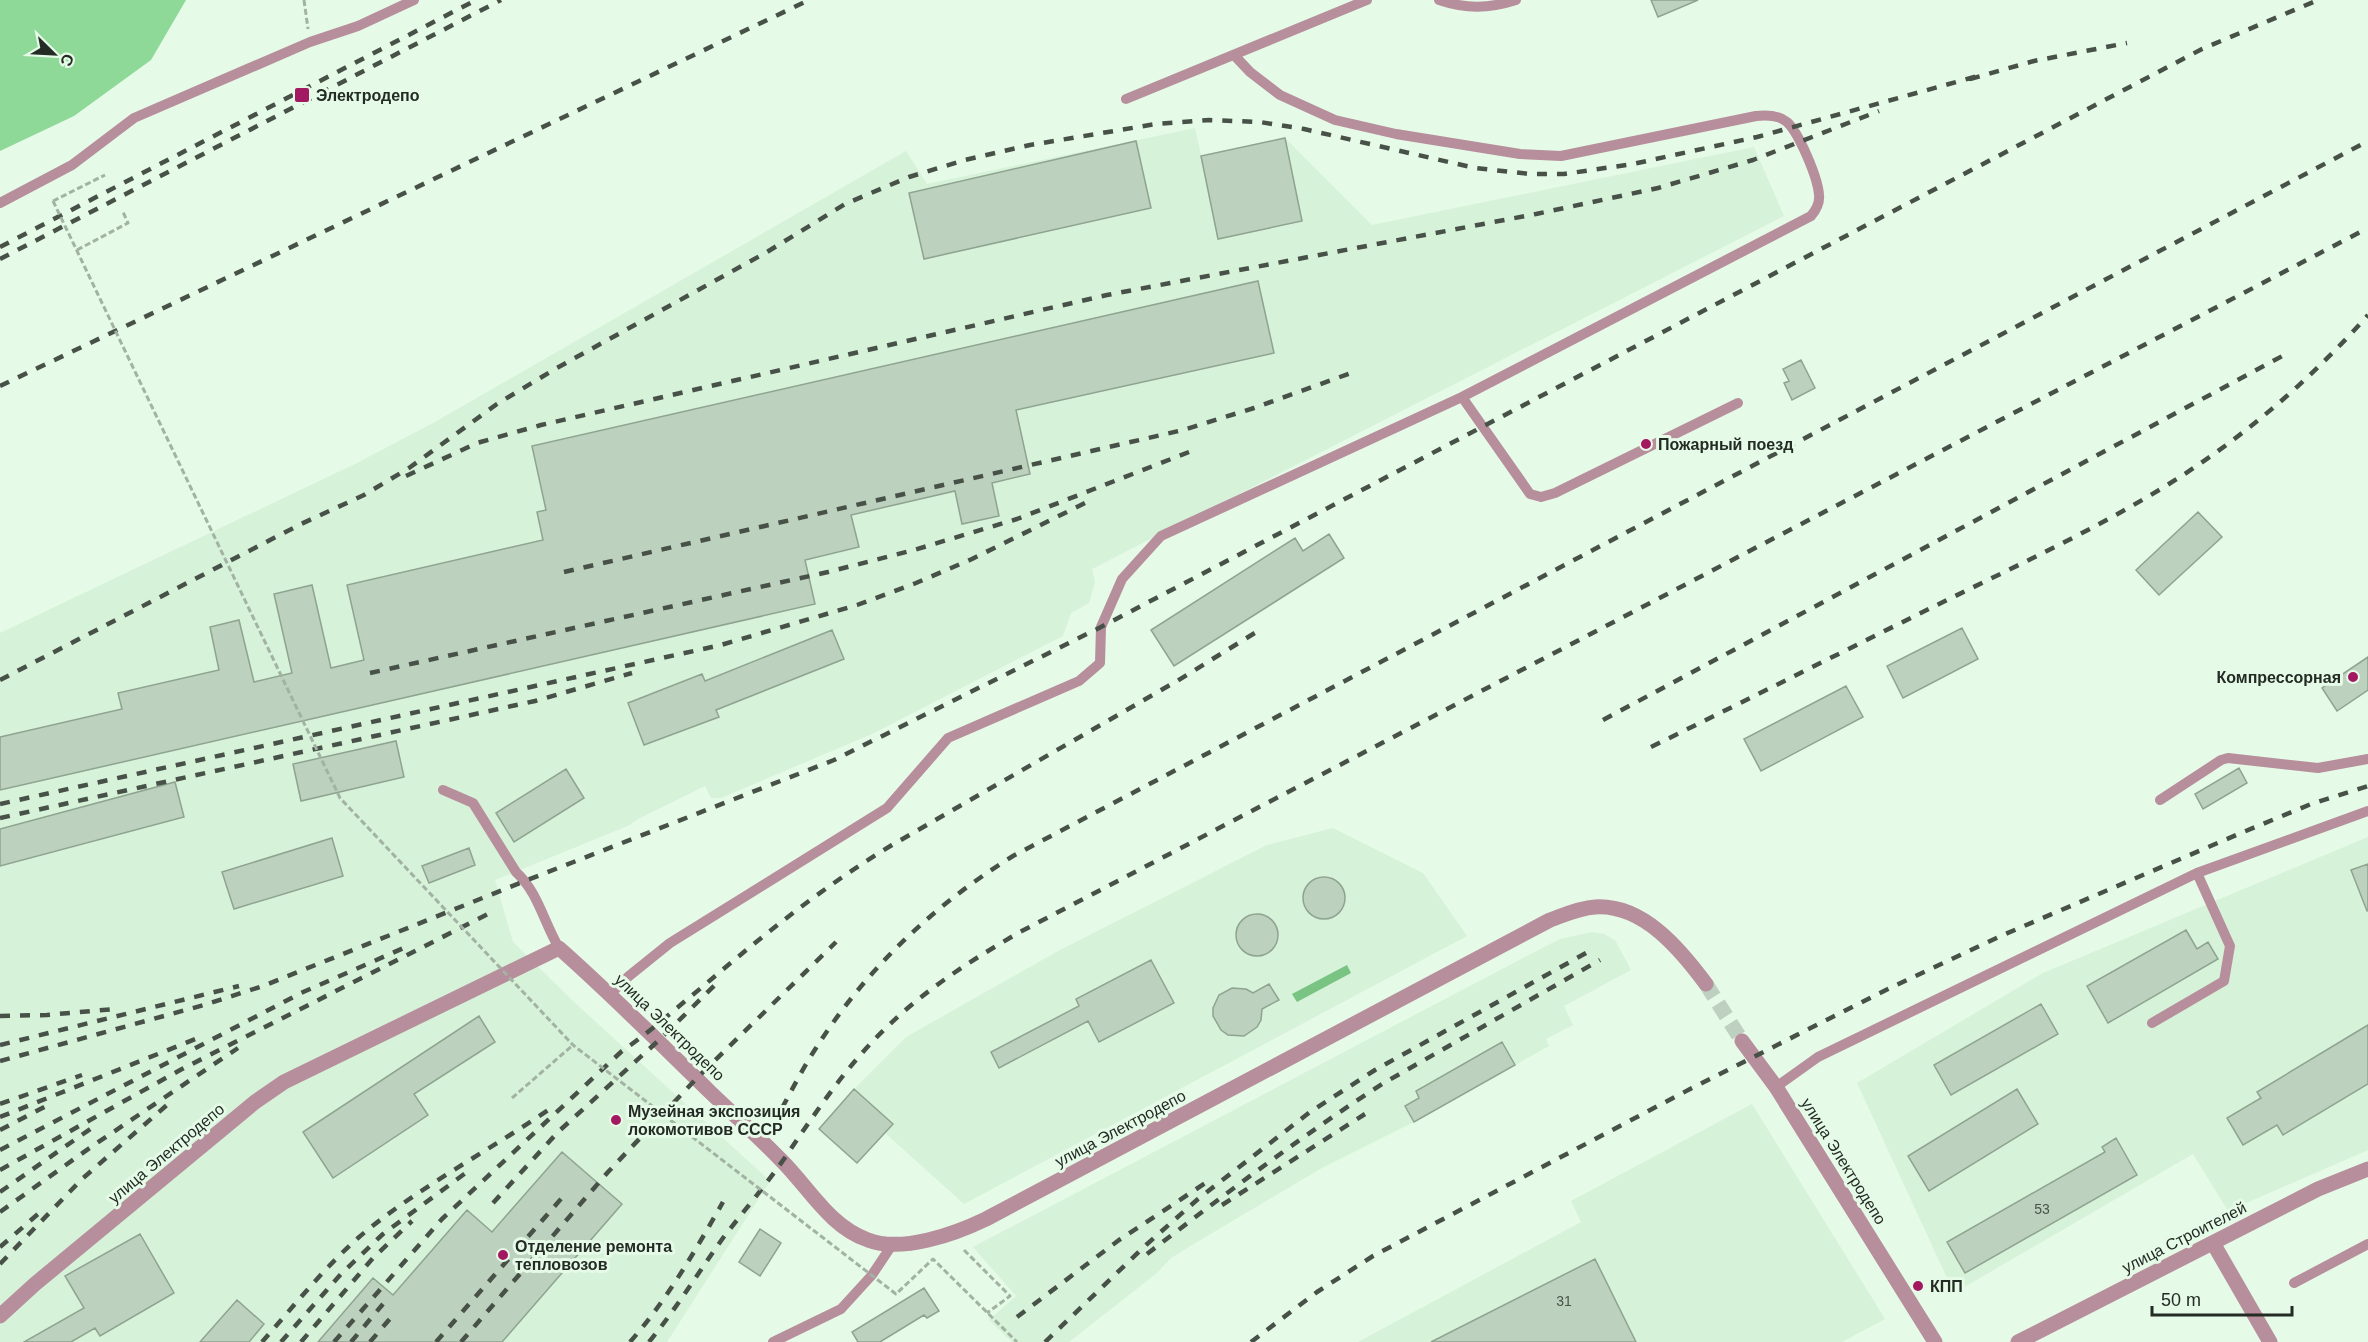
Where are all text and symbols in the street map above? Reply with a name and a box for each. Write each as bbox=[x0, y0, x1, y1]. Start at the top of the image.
north arrow bbox=[24, 24, 84, 84]
text: С bbox=[57, 51, 77, 69]
marker: Электродепо bbox=[293, 86, 311, 104]
place label: Электродепо bbox=[316, 87, 420, 104]
place label: Пожарный поезд bbox=[1658, 436, 1793, 453]
marker: Пожарный поезд bbox=[1639, 437, 1653, 451]
place label: Компрессорная bbox=[2216, 669, 2341, 686]
marker: Компрессорная bbox=[2346, 670, 2360, 684]
street label: улица Электродепо bbox=[611, 971, 728, 1084]
street label: улица Электродепо bbox=[1052, 1087, 1188, 1170]
street label: улица Электродепо bbox=[1798, 1095, 1889, 1227]
street label: улица Электродепо bbox=[105, 1100, 228, 1207]
place label: Музейная экспозиция локомотивов СССР bbox=[628, 1103, 800, 1138]
marker: Музейная экспозиция локомотивов СССР bbox=[609, 1113, 623, 1127]
street label: улица Строителей bbox=[2119, 1199, 2249, 1276]
house number: 53 bbox=[2034, 1201, 2050, 1217]
place label: Отделение ремонта тепловозов bbox=[515, 1238, 672, 1273]
marker: Отделение ремонта тепловозов bbox=[496, 1248, 510, 1262]
place label: КПП bbox=[1930, 1278, 1963, 1295]
marker: КПП bbox=[1911, 1279, 1925, 1293]
scale bar bbox=[2152, 1279, 2292, 1317]
text: 50 m bbox=[2161, 1290, 2201, 1310]
house number: 31 bbox=[1556, 1293, 1572, 1309]

